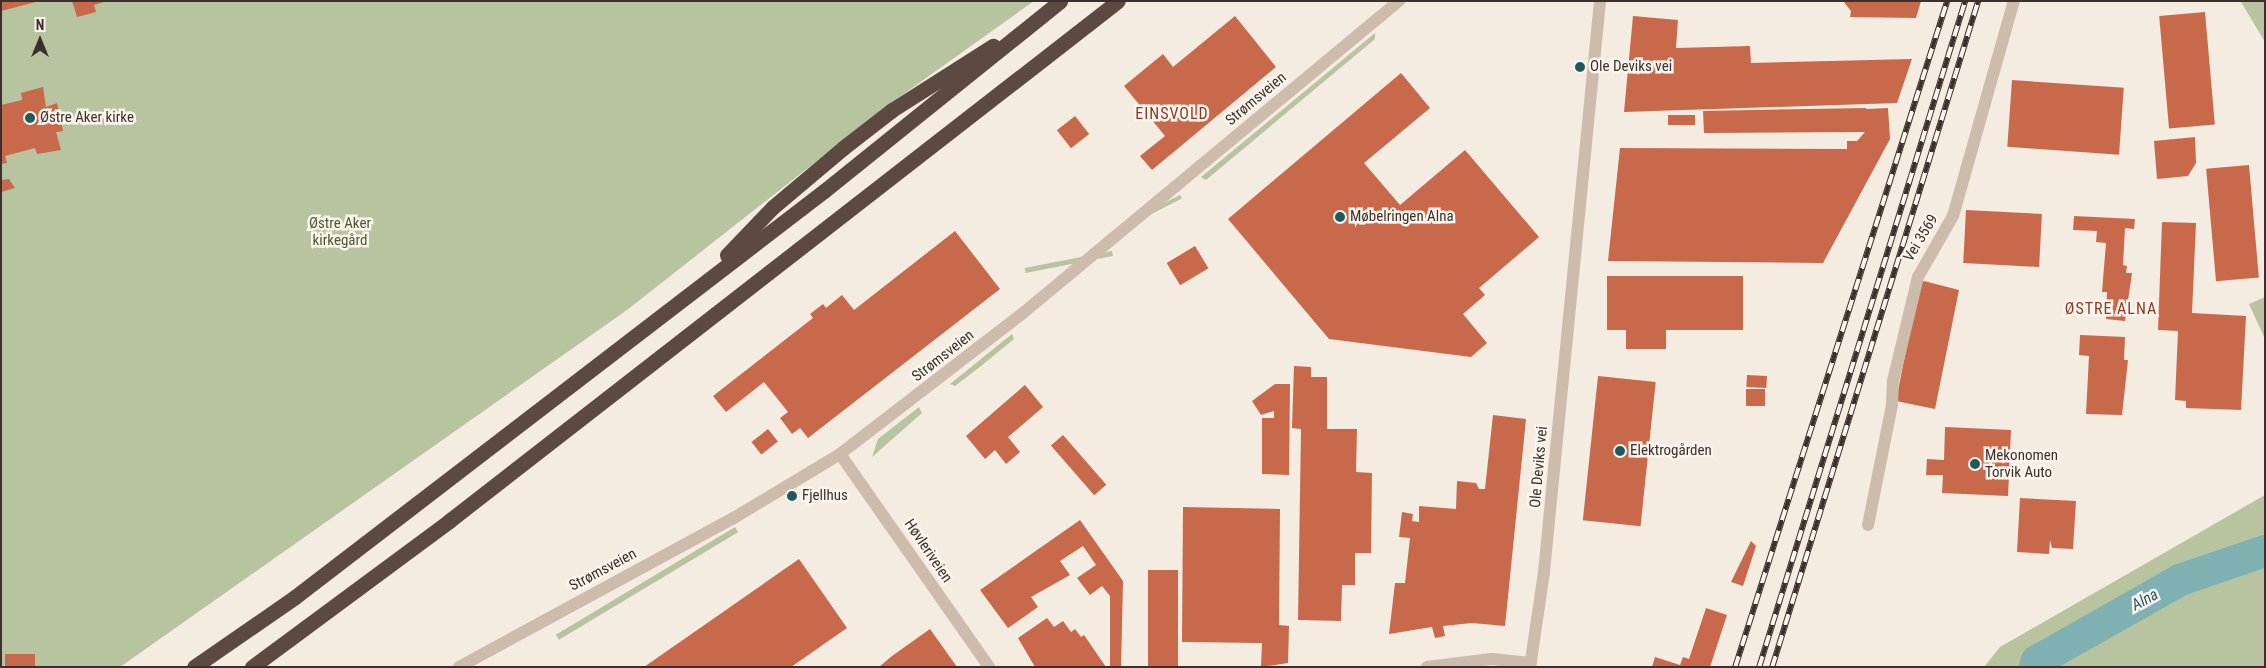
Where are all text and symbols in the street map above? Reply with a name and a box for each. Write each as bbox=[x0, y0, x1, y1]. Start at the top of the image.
north arrow bbox=[15, 15, 65, 65]
text: N bbox=[36, 17, 44, 33]
place label: Ole Deviks vei bbox=[1590, 58, 1672, 76]
marker: Ole Deviks vei bbox=[1574, 61, 1586, 73]
street label: Strømsveien bbox=[1222, 68, 1290, 130]
district label: EINSVOLD bbox=[1134, 104, 1210, 124]
place label: Østre Aker kirke bbox=[40, 109, 134, 127]
marker: Østre Aker kirke bbox=[24, 112, 36, 124]
place label: Møbelringen Alna bbox=[1350, 208, 1454, 226]
marker: Møbelringen Alna bbox=[1334, 211, 1346, 223]
street label: Vei 3569 bbox=[1900, 211, 1942, 265]
park label: Østre Aker kirkegård bbox=[309, 214, 371, 249]
district label: ØSTRE ALNA bbox=[2064, 299, 2158, 319]
street label: Strømsveien bbox=[909, 326, 977, 386]
street label: Ole Deviks vei bbox=[1526, 425, 1552, 509]
place label: Elektrogården bbox=[1630, 442, 1712, 460]
marker: Elektrogården bbox=[1614, 445, 1626, 457]
place label: Mekonomen Torvik Auto bbox=[1985, 446, 2058, 481]
marker: Mekonomen Torvik Auto bbox=[1969, 458, 1981, 470]
place label: Fjellhus bbox=[802, 487, 848, 505]
marker: Fjellhus bbox=[786, 490, 798, 502]
street label: Høvleriveien bbox=[900, 516, 956, 586]
street label: Strømsveien bbox=[566, 545, 640, 595]
water label: Alna bbox=[2128, 585, 2162, 615]

